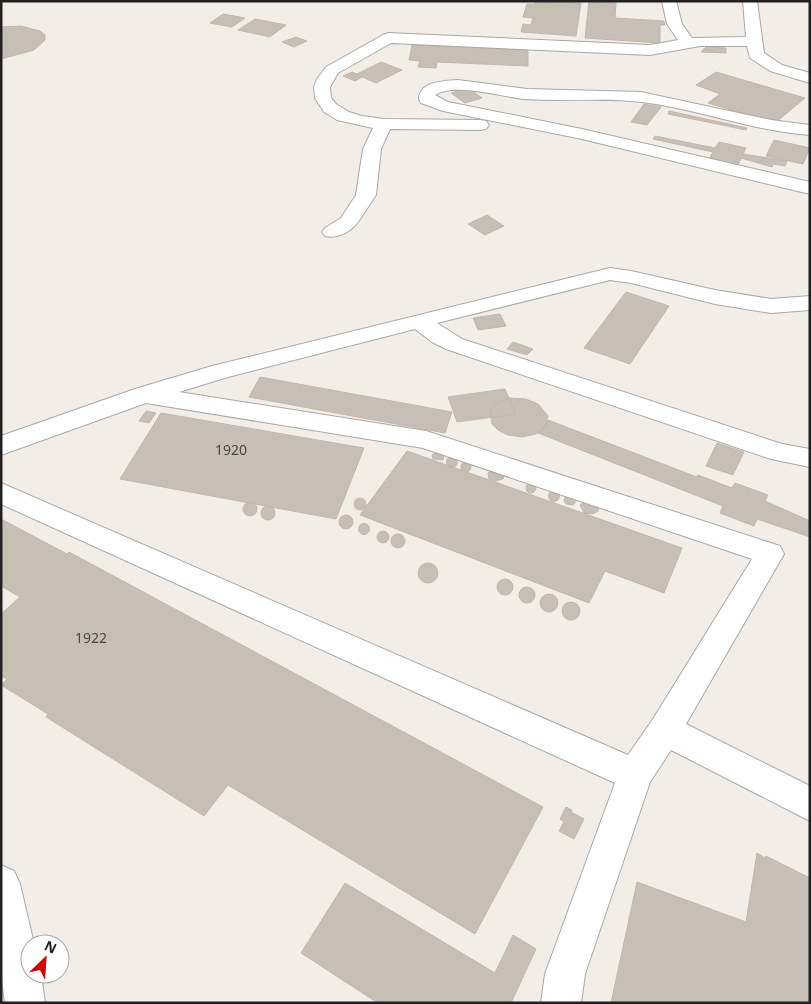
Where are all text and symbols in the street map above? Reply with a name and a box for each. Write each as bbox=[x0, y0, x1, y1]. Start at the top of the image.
house number: 1920 bbox=[215, 440, 247, 459]
house number: 1922 bbox=[75, 628, 107, 647]
north arrow bbox=[20, 934, 70, 984]
text: N bbox=[42, 936, 60, 958]

